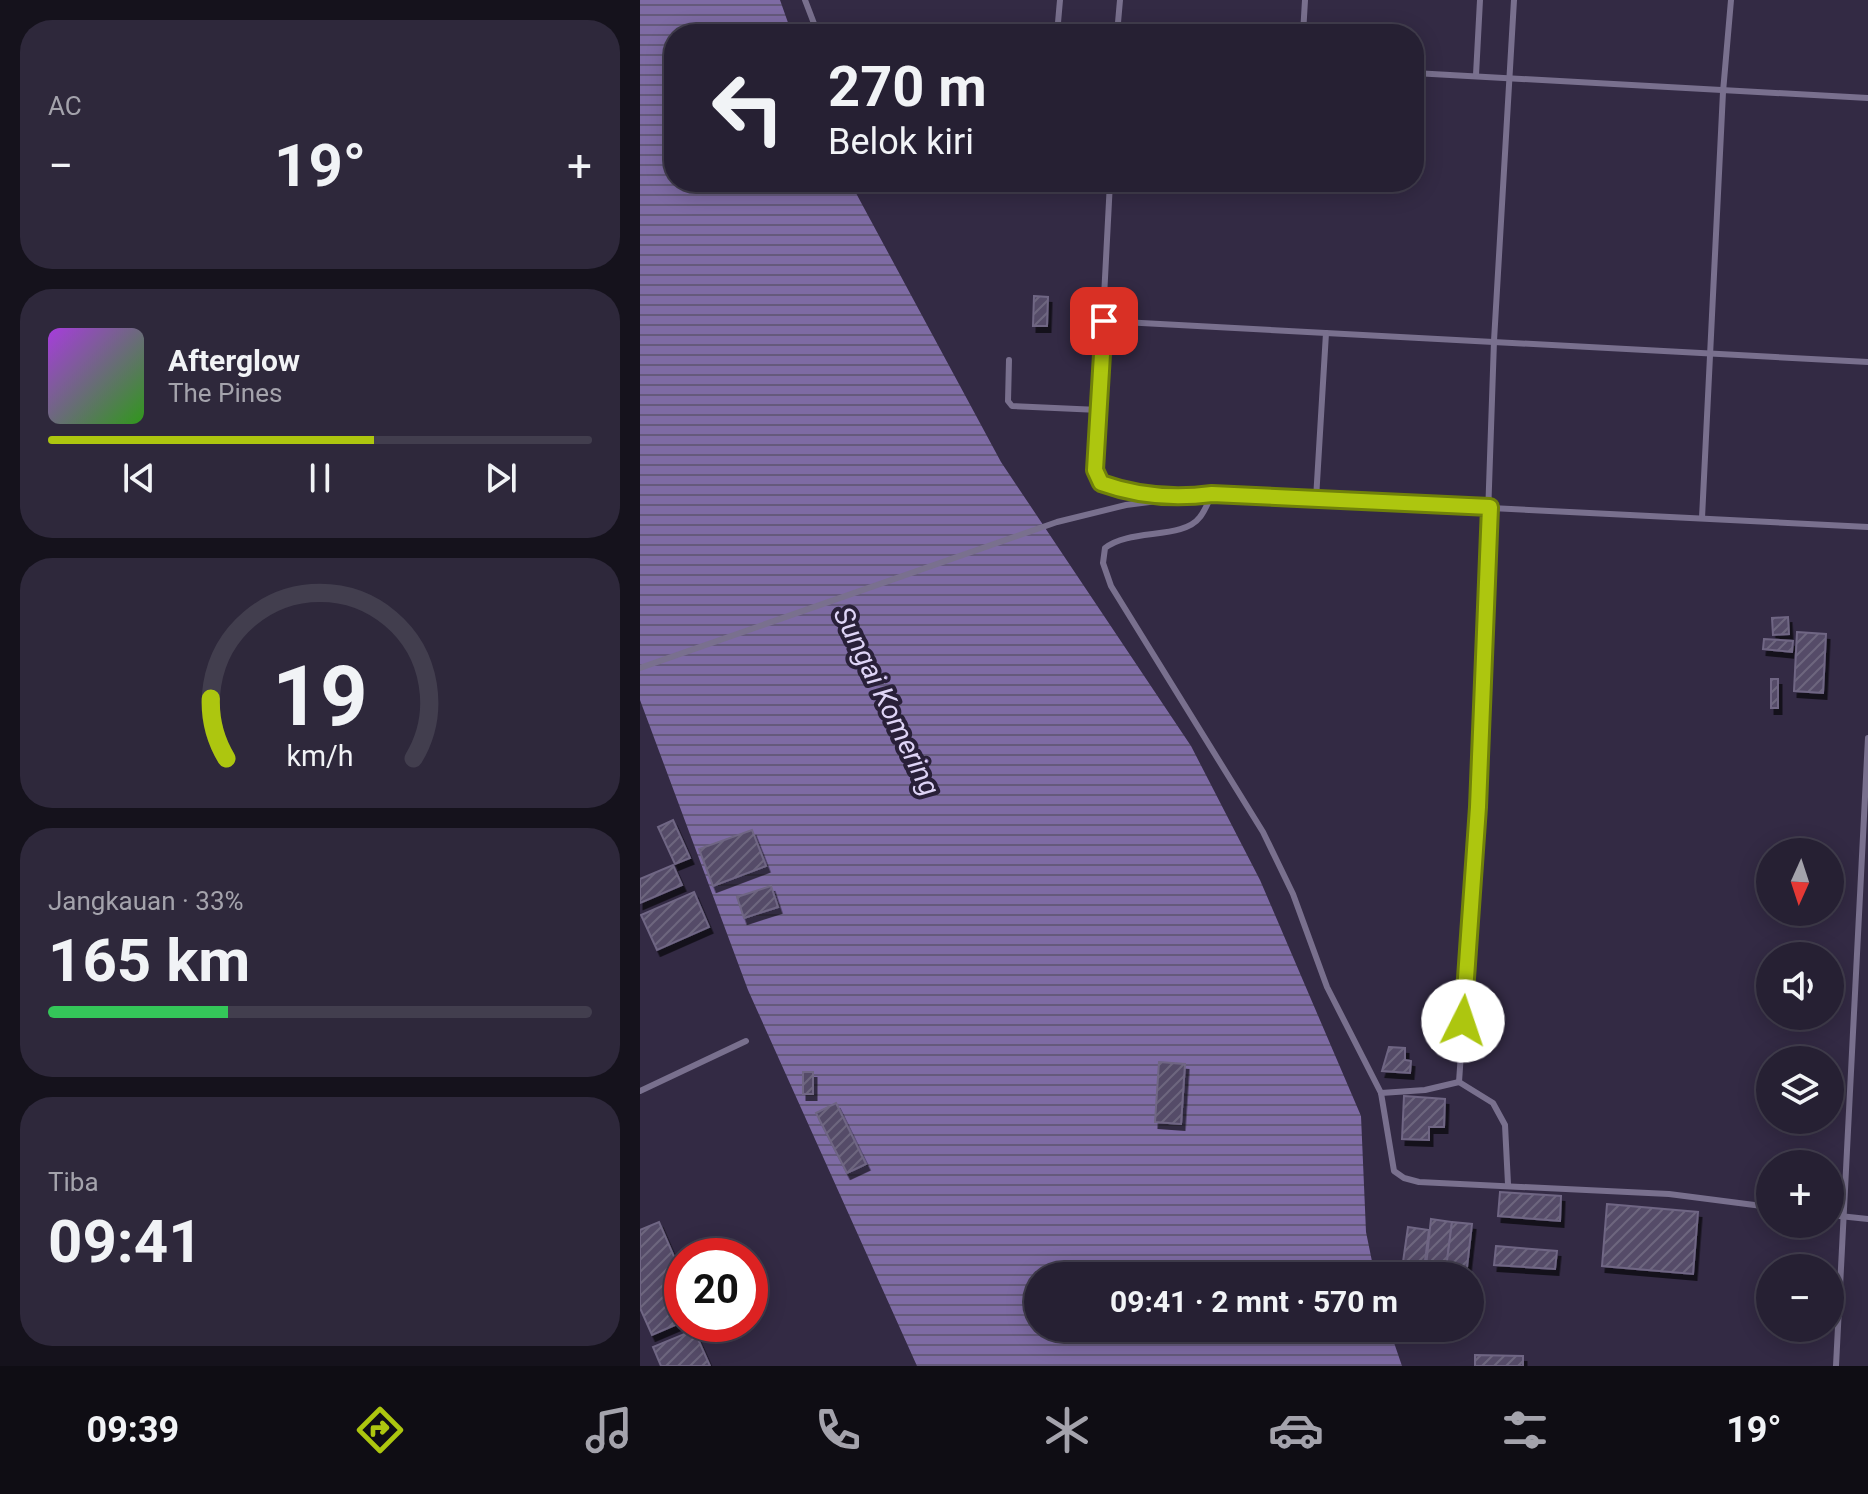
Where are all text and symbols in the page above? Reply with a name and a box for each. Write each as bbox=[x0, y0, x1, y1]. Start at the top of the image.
text: 270 m bbox=[828, 54, 987, 120]
icon: left bbox=[696, 56, 800, 160]
text: AC bbox=[48, 91, 82, 121]
text: Belok kiri bbox=[828, 121, 974, 163]
text: 19° bbox=[274, 130, 366, 201]
text: − bbox=[48, 140, 73, 192]
text: + bbox=[567, 140, 592, 192]
pin bbox=[1070, 287, 1138, 355]
icon: arrive bbox=[1082, 299, 1126, 343]
text: Afterglow bbox=[168, 343, 300, 378]
text: The Pines bbox=[168, 378, 282, 408]
icon: previous bbox=[117, 456, 161, 500]
icon: pause bbox=[298, 456, 342, 500]
icon: next bbox=[479, 456, 523, 500]
water label: Sungai Komering bbox=[827, 601, 947, 801]
text: 19 bbox=[272, 648, 368, 745]
text: km/h bbox=[286, 739, 354, 773]
north arrow bbox=[1756, 838, 1844, 926]
map controls bbox=[1756, 838, 1844, 1342]
text: Jangkauan · 33% bbox=[48, 886, 244, 916]
text: 165 km bbox=[48, 925, 250, 996]
button: sound bbox=[1756, 942, 1844, 1030]
position arrow bbox=[1421, 979, 1505, 1063]
button: layers bbox=[1756, 1046, 1844, 1134]
button: + bbox=[1756, 1150, 1844, 1238]
text: Tiba bbox=[48, 1167, 99, 1197]
text: 09:41 bbox=[48, 1206, 203, 1277]
speed limit sign: 20 bbox=[664, 1238, 768, 1342]
button: − bbox=[1756, 1254, 1844, 1342]
text: 09:41 · 2 mnt · 570 m bbox=[1110, 1284, 1398, 1319]
icon: directions bbox=[352, 1402, 408, 1458]
icon: music bbox=[581, 1402, 637, 1458]
icon: phone bbox=[810, 1402, 866, 1458]
icon: climate bbox=[1039, 1402, 1095, 1458]
icon: car bbox=[1268, 1402, 1324, 1458]
icon: filters bbox=[1497, 1402, 1553, 1458]
text: 09:39 bbox=[86, 1409, 179, 1451]
text: 19° bbox=[1726, 1409, 1781, 1451]

